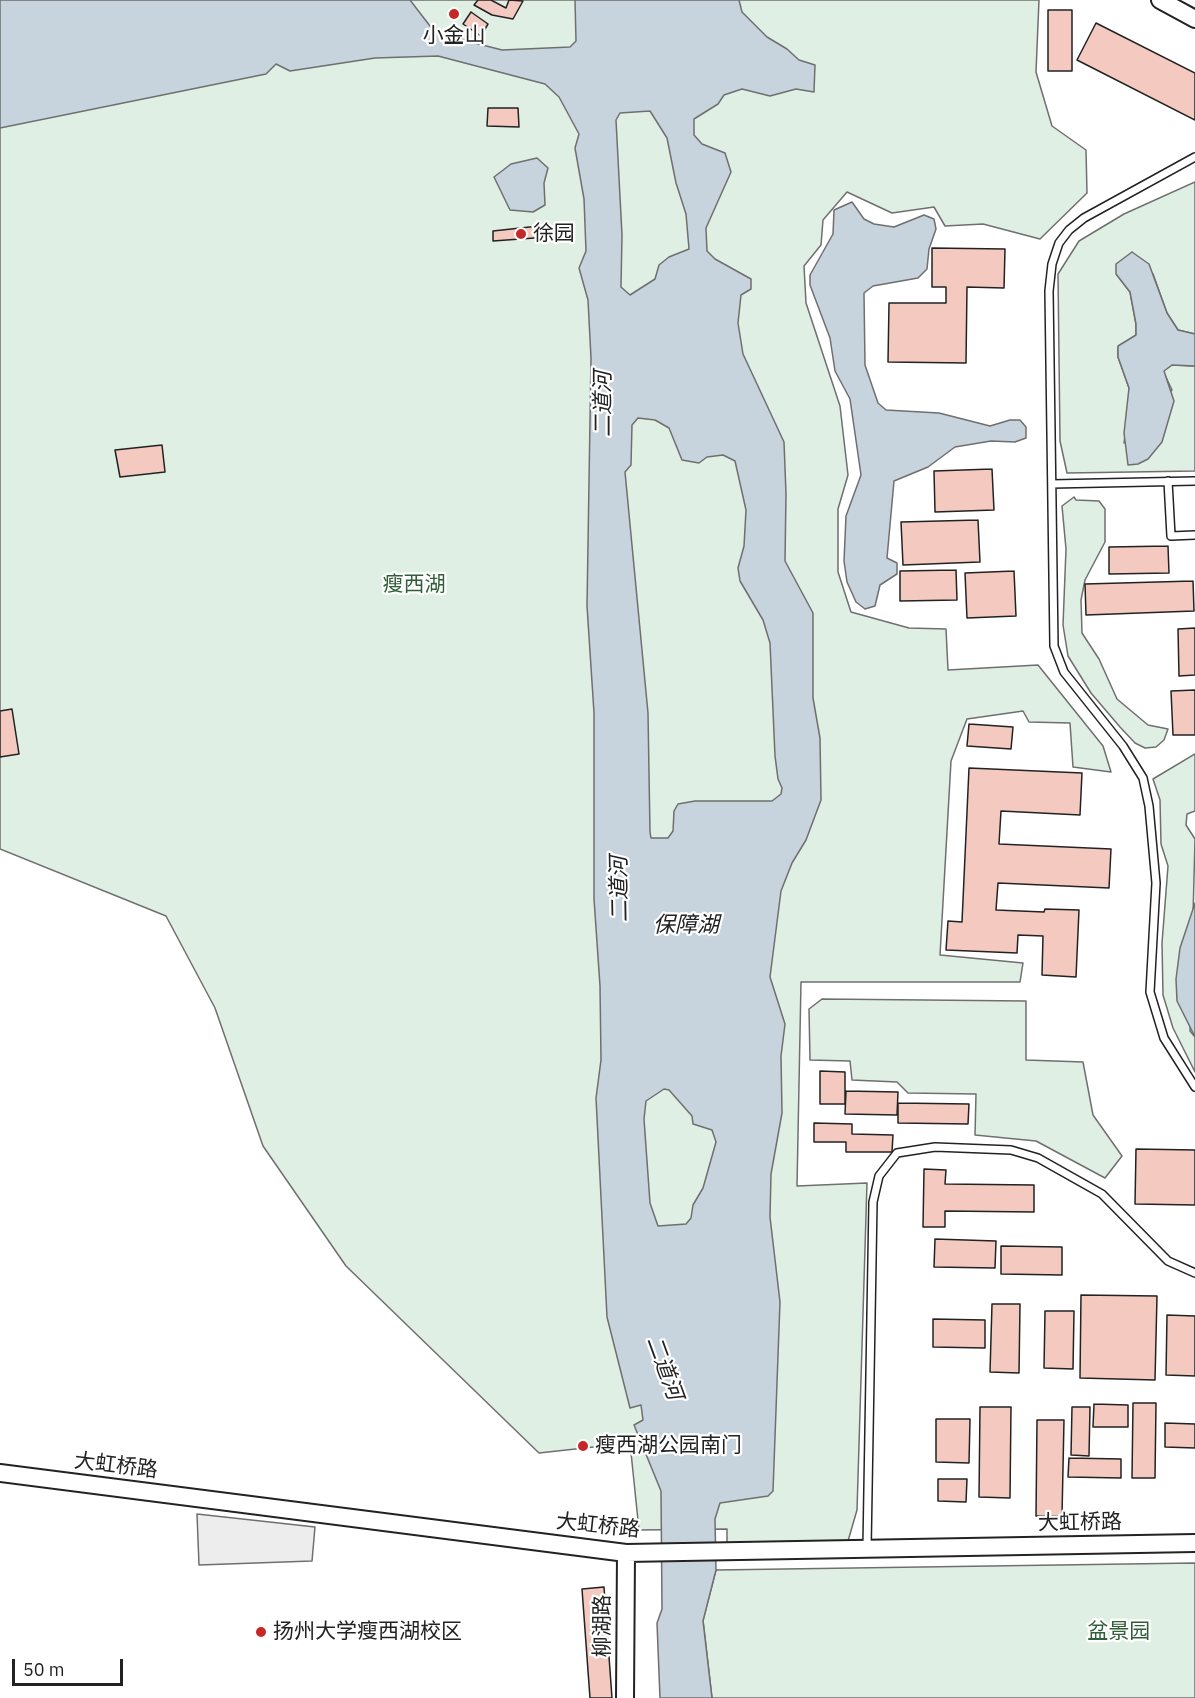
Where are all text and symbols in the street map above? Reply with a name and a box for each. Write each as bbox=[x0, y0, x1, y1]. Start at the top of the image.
marker: 小金山 bbox=[447, 7, 461, 21]
place label: 小金山 bbox=[423, 23, 485, 49]
place label: 徐园 bbox=[533, 221, 575, 247]
marker: 徐园 bbox=[514, 227, 528, 241]
water label: 二道河 bbox=[591, 371, 617, 437]
park label: 瘦西湖 bbox=[383, 572, 445, 598]
water label: 二道河 bbox=[606, 856, 634, 922]
water label: 保障湖 bbox=[653, 913, 719, 939]
water label: 二道河 bbox=[640, 1332, 688, 1404]
place label: 瘦西湖公园南门 bbox=[595, 1433, 742, 1459]
marker: 瘦西湖公园南门 bbox=[576, 1439, 590, 1453]
street label: 大虹桥路 bbox=[73, 1448, 159, 1484]
street label: 大虹桥路 bbox=[555, 1509, 641, 1543]
street label: 大虹桥路 bbox=[1038, 1510, 1122, 1536]
street label: 柳湖路 bbox=[590, 1595, 616, 1657]
place label: 扬州大学瘦西湖校区 bbox=[273, 1619, 462, 1645]
park label: 盆景园 bbox=[1088, 1619, 1150, 1645]
marker: 扬州大学瘦西湖校区 bbox=[254, 1625, 268, 1639]
scale bar bbox=[15, 1647, 126, 1685]
text: 50 m bbox=[23, 1658, 65, 1681]

